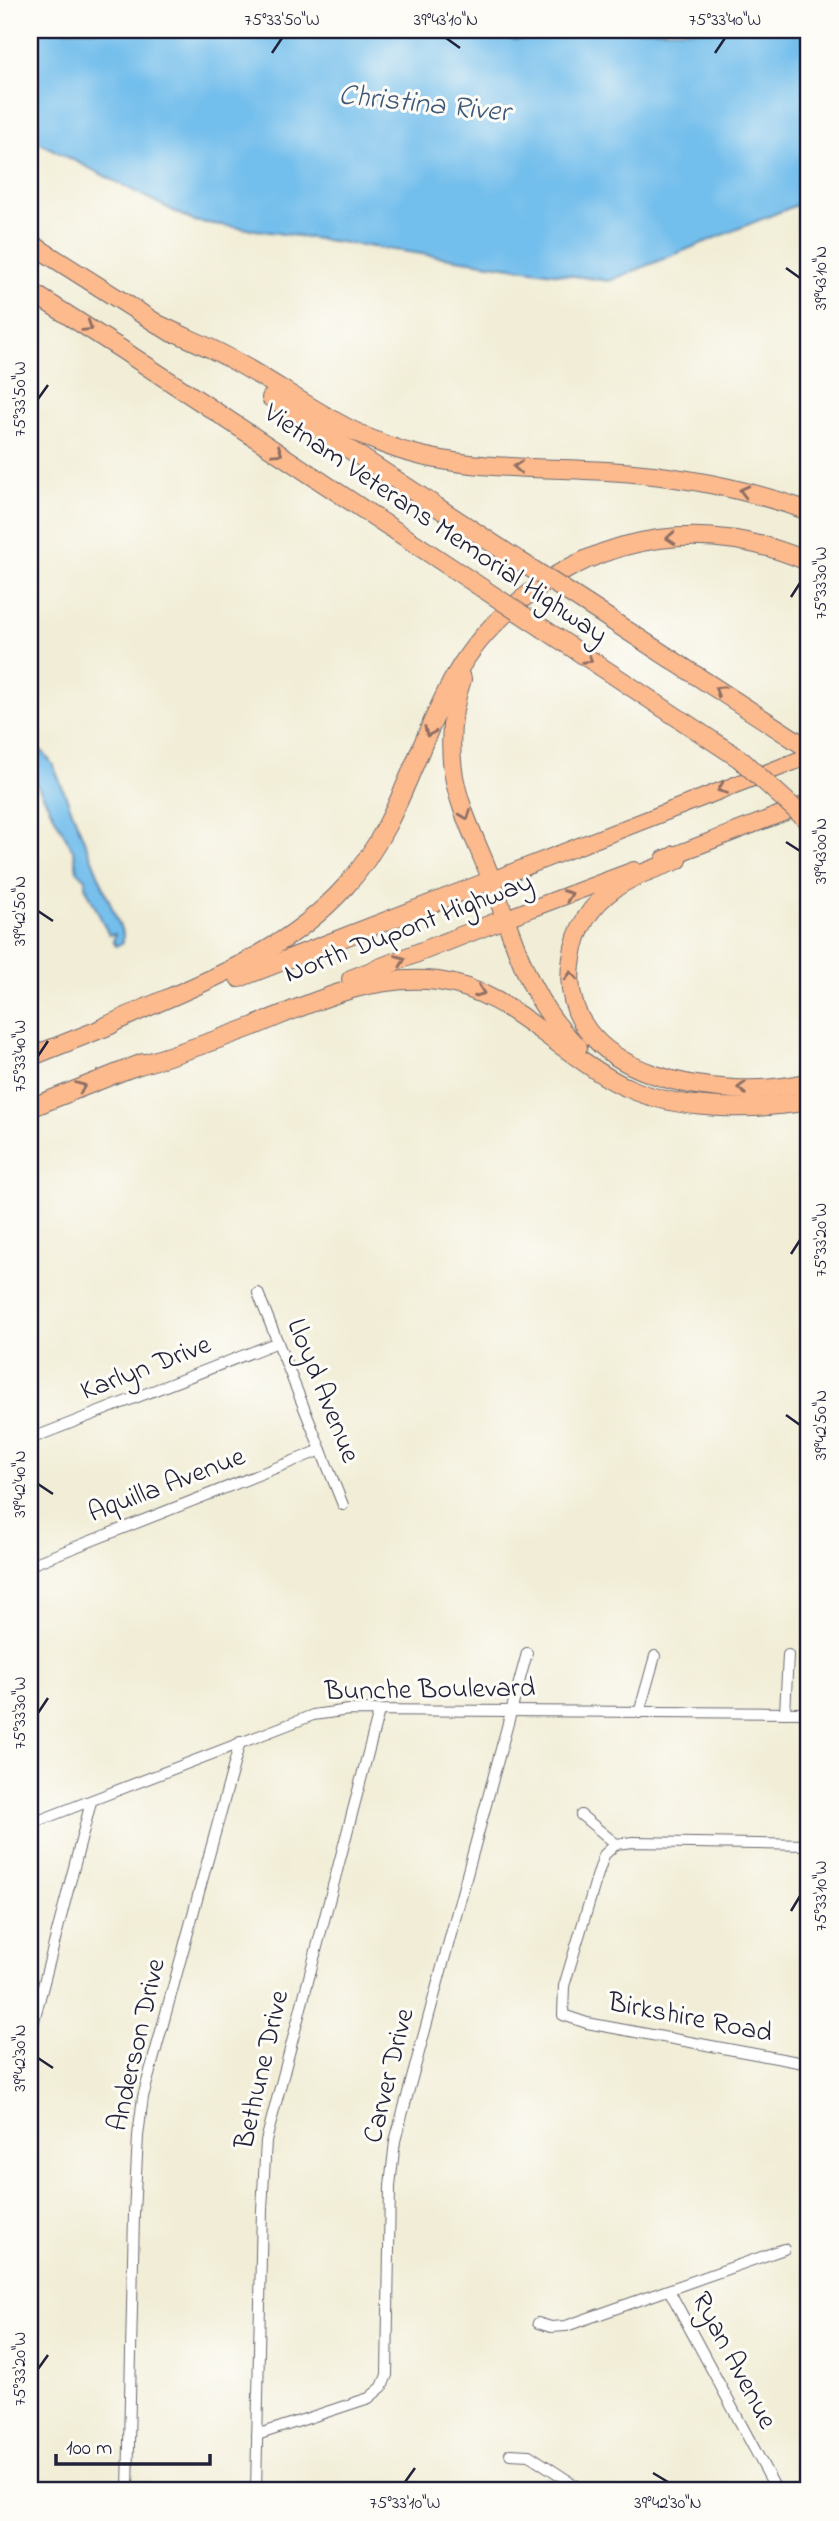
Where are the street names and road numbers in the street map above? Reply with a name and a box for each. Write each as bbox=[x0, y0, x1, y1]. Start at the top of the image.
street label: Vietnam Veterans Memorial Highway bbox=[254, 394, 615, 656]
street label: North Dupont Highway bbox=[279, 863, 539, 995]
street label: Lloyd Avenue bbox=[274, 1313, 370, 1470]
street label: Karlyn Drive bbox=[75, 1325, 218, 1413]
street label: Aquilla Avenue bbox=[83, 1437, 252, 1535]
street label: Bunche Boulevard bbox=[323, 1669, 536, 1713]
street label: Anderson Drive bbox=[98, 1954, 178, 2135]
street label: Birkshire Road bbox=[603, 1983, 776, 2055]
street label: Bethune Drive bbox=[225, 1986, 301, 2154]
street label: Carver Drive bbox=[353, 2004, 427, 2148]
street label: Ryan Avenue bbox=[680, 2285, 787, 2438]

